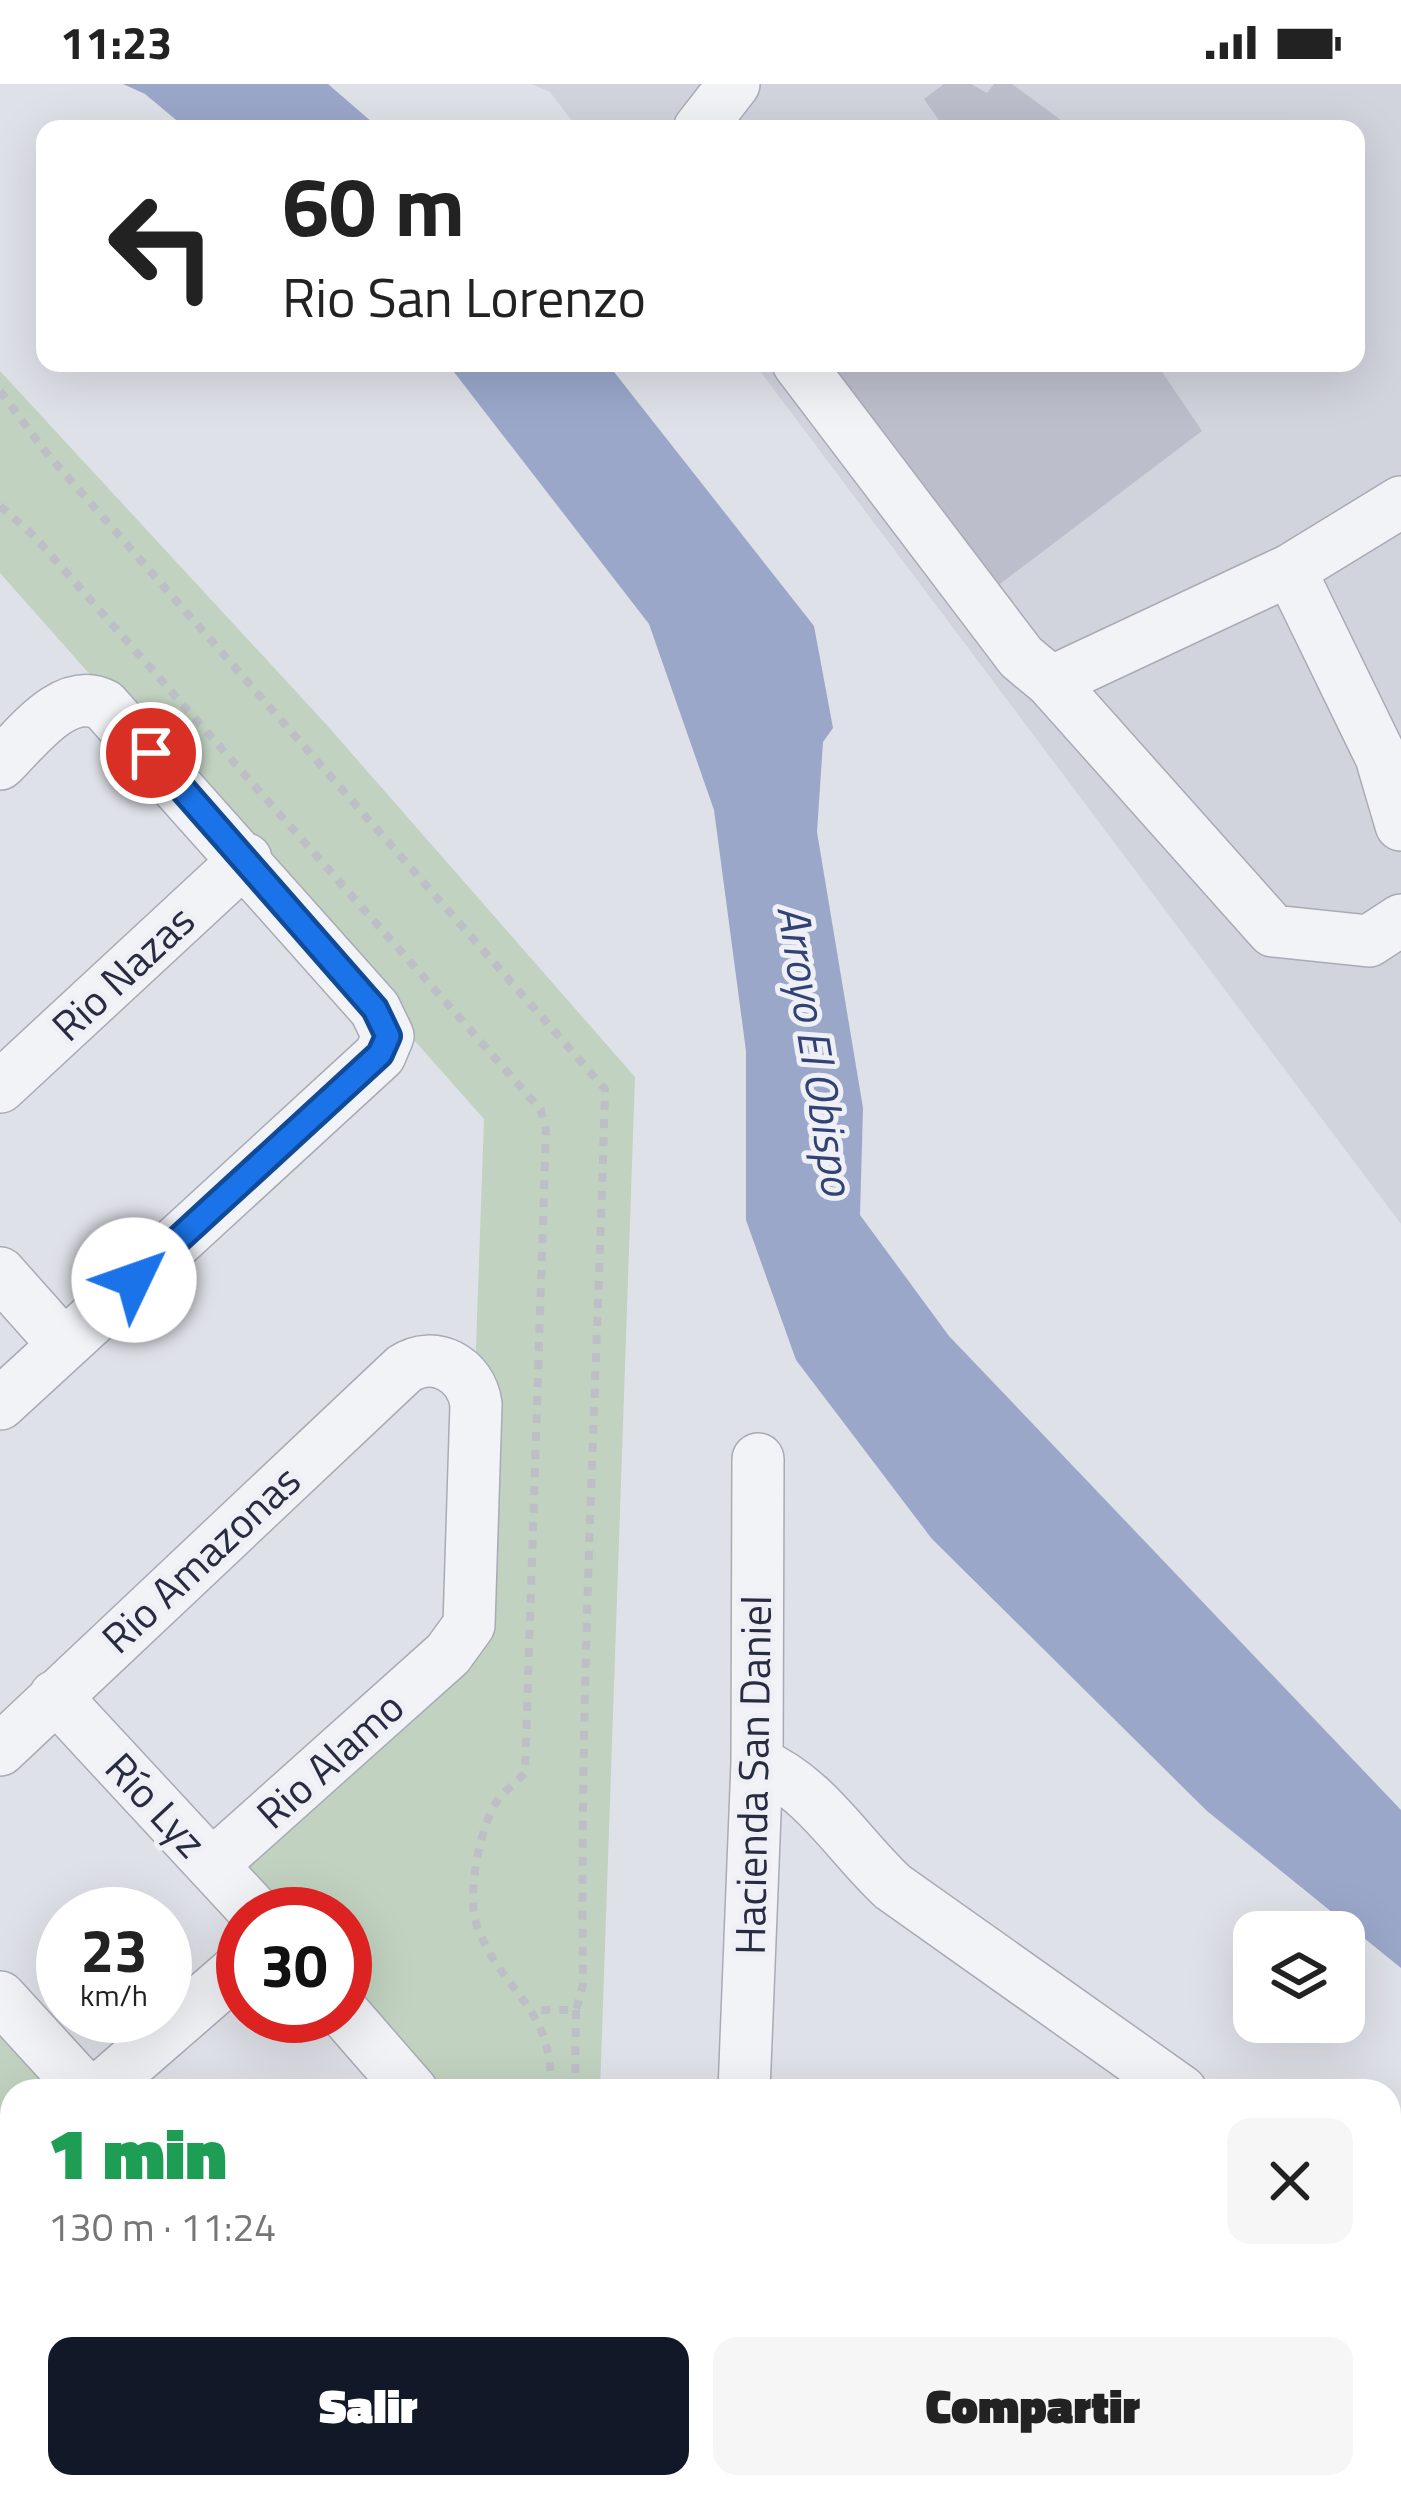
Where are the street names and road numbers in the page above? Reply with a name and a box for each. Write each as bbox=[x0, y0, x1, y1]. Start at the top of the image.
street label: Rio Nazas bbox=[36, 889, 208, 1056]
street label: Rio Amazonas bbox=[86, 1449, 314, 1668]
street label: Hacienda San Daniel bbox=[717, 1595, 787, 1955]
street label: Rio Alamo bbox=[241, 1675, 417, 1843]
street label: Río Lyz bbox=[91, 1737, 222, 1872]

